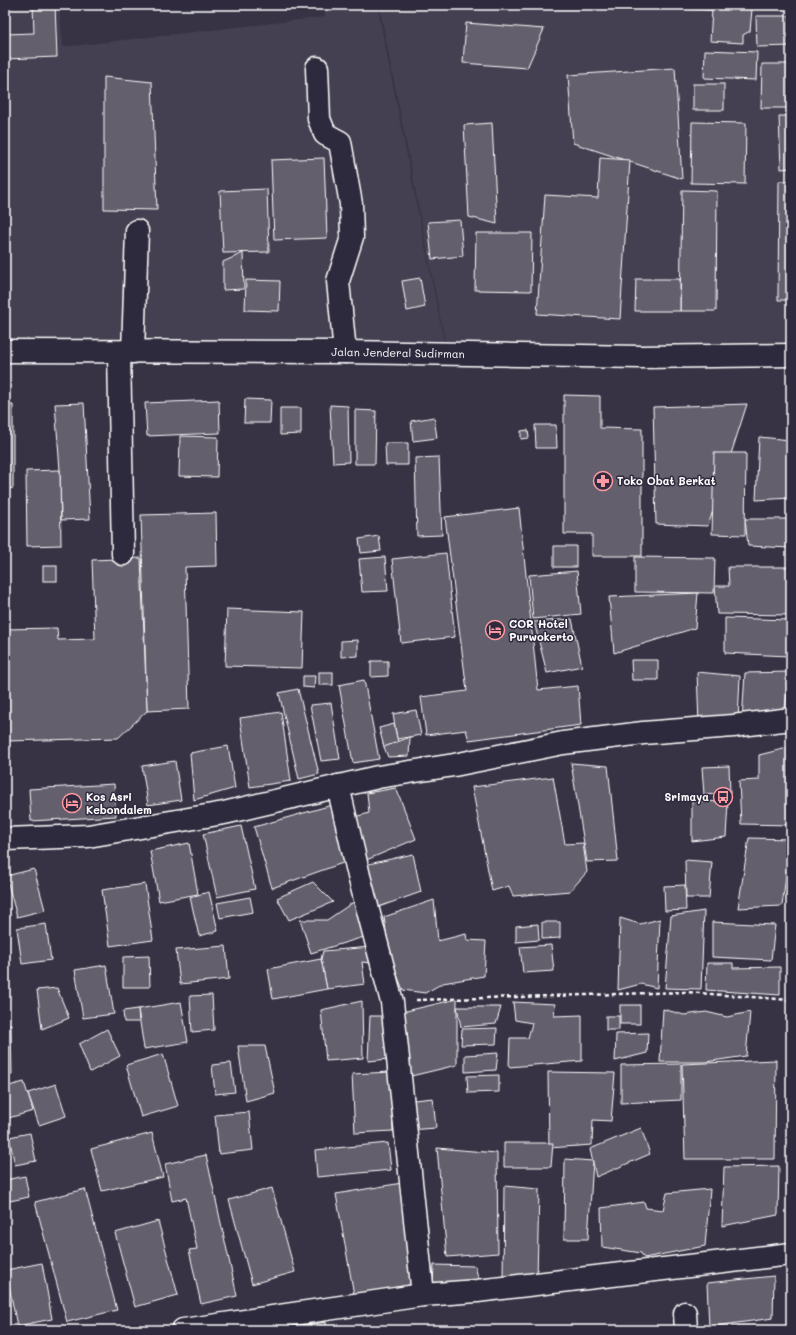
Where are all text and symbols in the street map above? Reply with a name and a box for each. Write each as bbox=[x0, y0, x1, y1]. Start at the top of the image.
street label: Jalan Jenderal Sudirman bbox=[331, 344, 465, 361]
pharmacy icon: Toko Obat Berkat bbox=[592, 470, 614, 492]
place label: Toko Obat Berkat bbox=[617, 473, 716, 488]
place label: COR Hotel Purwokerto bbox=[509, 616, 574, 644]
hotel icon: COR Hotel Purwokerto bbox=[484, 619, 506, 641]
bus stop icon: Srimaya bbox=[712, 786, 734, 808]
place label: Kos Asri Kebondalem bbox=[86, 789, 152, 817]
place label: Srimaya bbox=[664, 789, 709, 804]
hotel icon: Kos Asri Kebondalem bbox=[61, 792, 83, 814]

